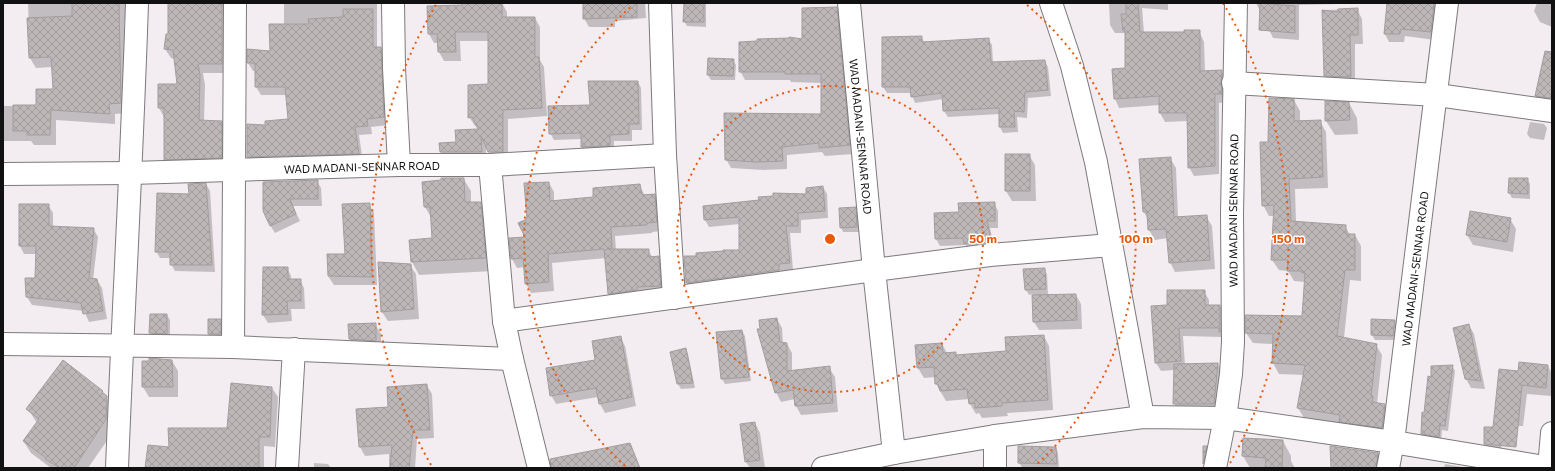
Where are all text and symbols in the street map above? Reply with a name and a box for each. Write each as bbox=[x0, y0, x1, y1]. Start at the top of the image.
street label: WAD MADANI-SENNAR ROAD bbox=[848, 58, 875, 215]
street label: WAD MADANI SENNAR ROAD bbox=[1225, 134, 1240, 287]
street label: WAD MADANI-SENNAR ROAD bbox=[284, 158, 440, 175]
street label: WAD MADANI-SENNAR ROAD bbox=[1398, 191, 1430, 347]
text: 50 m bbox=[969, 231, 997, 245]
text: 100 m bbox=[1119, 231, 1153, 245]
text: 150 m bbox=[1271, 231, 1305, 245]
centre of rings bbox=[823, 232, 837, 246]

